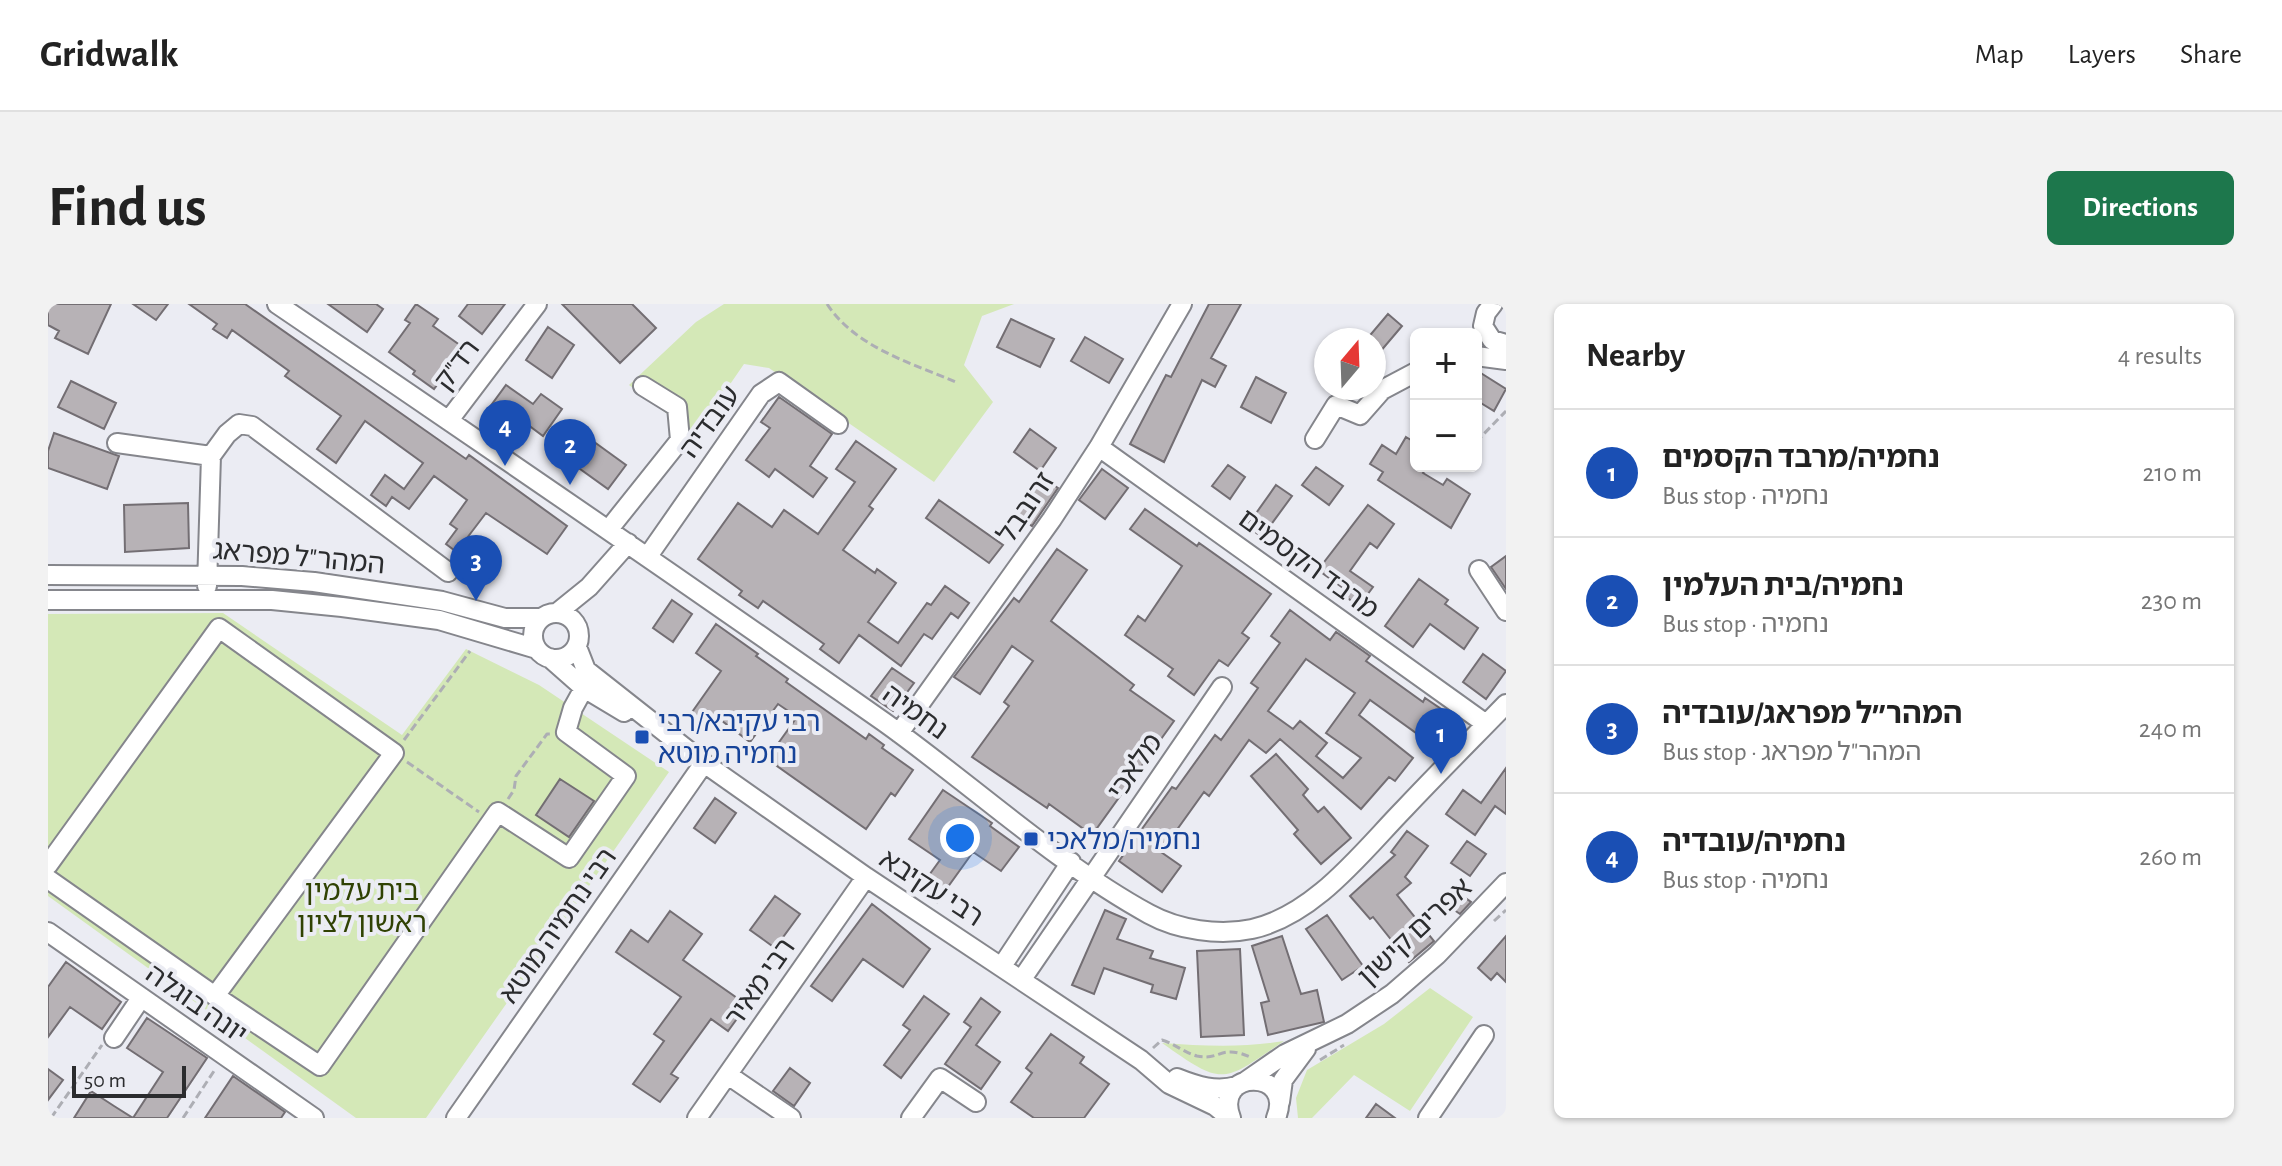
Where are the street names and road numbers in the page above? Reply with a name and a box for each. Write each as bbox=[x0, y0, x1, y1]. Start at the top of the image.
street label: רד"ק bbox=[430, 335, 485, 396]
street label: עובדיה bbox=[675, 381, 746, 463]
street label: זרובבל bbox=[993, 468, 1060, 549]
street label: מרבד הקסמים bbox=[1233, 505, 1383, 625]
street label: המהר"ל מפראג bbox=[212, 537, 386, 579]
street label: נחמיה bbox=[877, 680, 953, 745]
street label: מלאכי bbox=[1103, 729, 1168, 805]
street label: רבי נחמיה מוטא bbox=[495, 844, 622, 1009]
street label: רבי עקיבא bbox=[874, 845, 987, 932]
street label: אפרים קישון bbox=[1353, 873, 1477, 992]
street label: רבי מאיר bbox=[720, 934, 801, 1032]
street label: יונה בוגלה bbox=[140, 960, 251, 1049]

